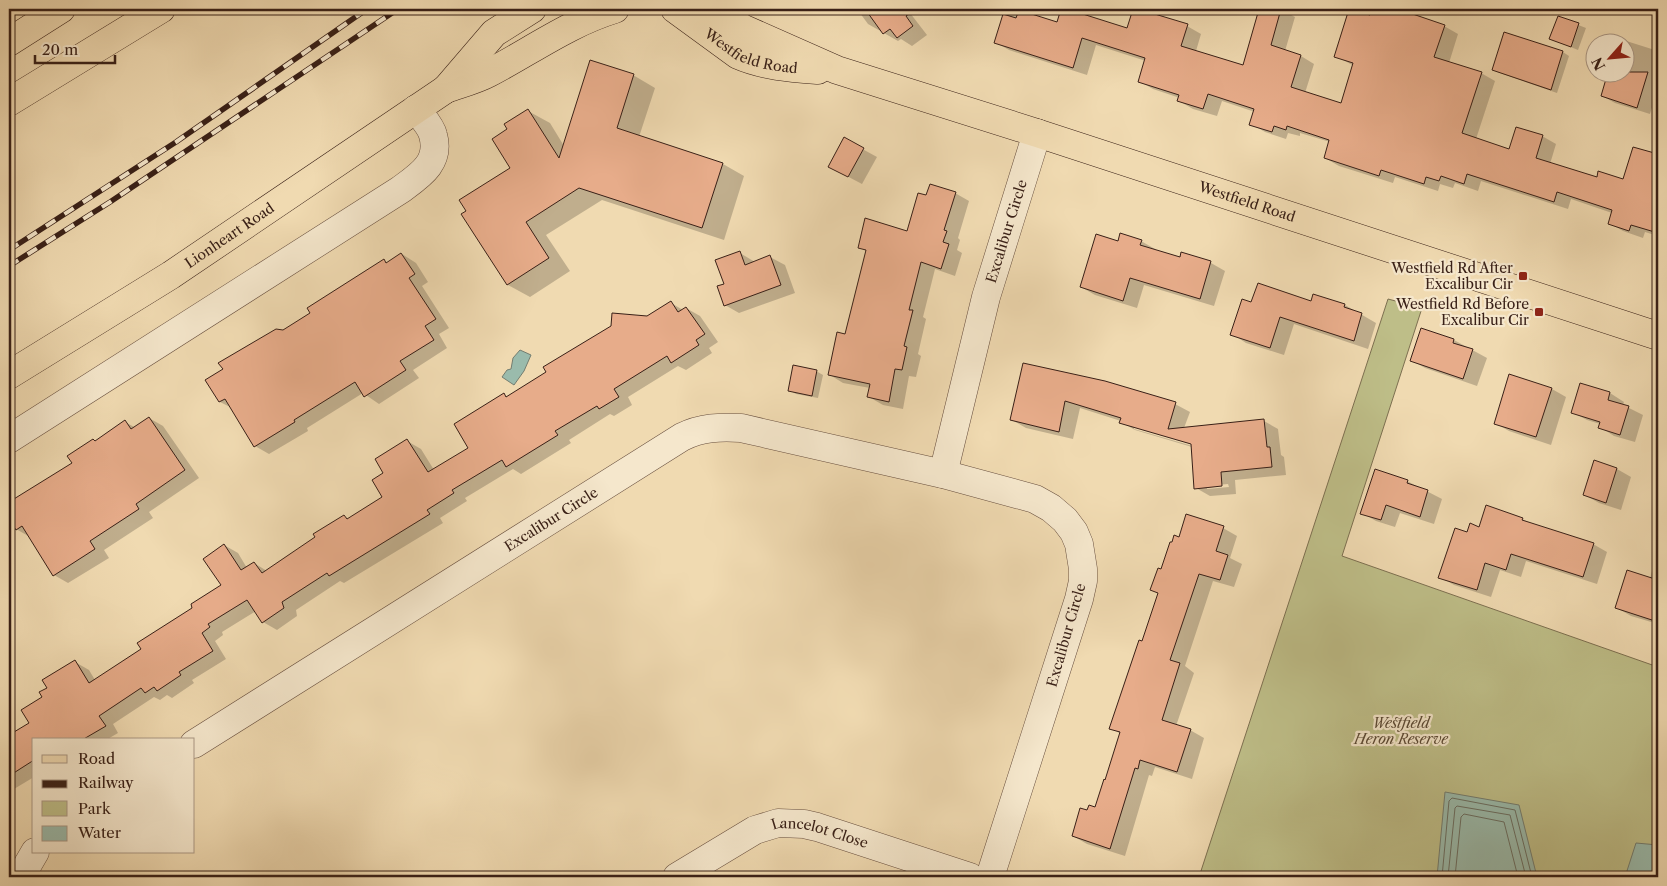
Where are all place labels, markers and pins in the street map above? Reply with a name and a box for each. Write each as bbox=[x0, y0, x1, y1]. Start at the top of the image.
place label: Westfield Rd After Excalibur Cir bbox=[1390, 259, 1513, 293]
marker: Westfield Rd After Excalibur Cir bbox=[1517, 270, 1529, 282]
place label: Westfield Rd Before Excalibur Cir bbox=[1395, 295, 1529, 329]
marker: Westfield Rd Before Excalibur Cir bbox=[1533, 306, 1545, 318]

